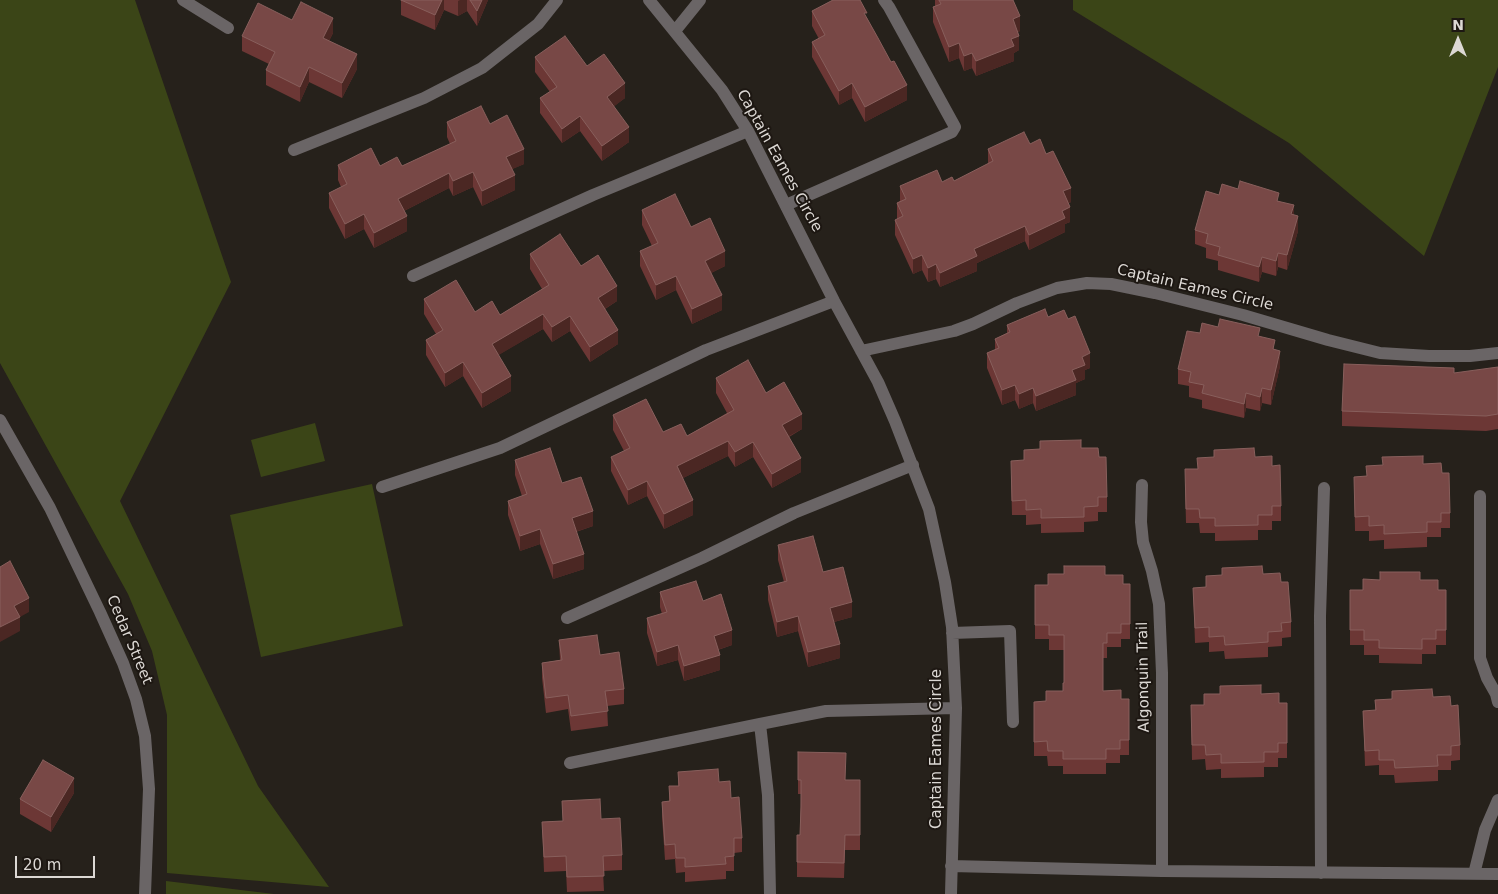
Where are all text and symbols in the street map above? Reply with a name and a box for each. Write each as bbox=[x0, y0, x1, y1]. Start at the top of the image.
north arrow bbox=[1433, 15, 1483, 65]
text: N bbox=[1452, 17, 1464, 33]
street label: Captain Eames Circle bbox=[732, 87, 826, 235]
street label: Captain Eames Circle bbox=[1115, 261, 1275, 315]
street label: Cedar Street bbox=[102, 593, 156, 687]
street label: Algonquin Trail bbox=[1134, 621, 1154, 733]
street label: Captain Eames Circle bbox=[928, 669, 946, 829]
scale bar bbox=[18, 846, 98, 878]
text: 20 m bbox=[23, 856, 61, 874]

